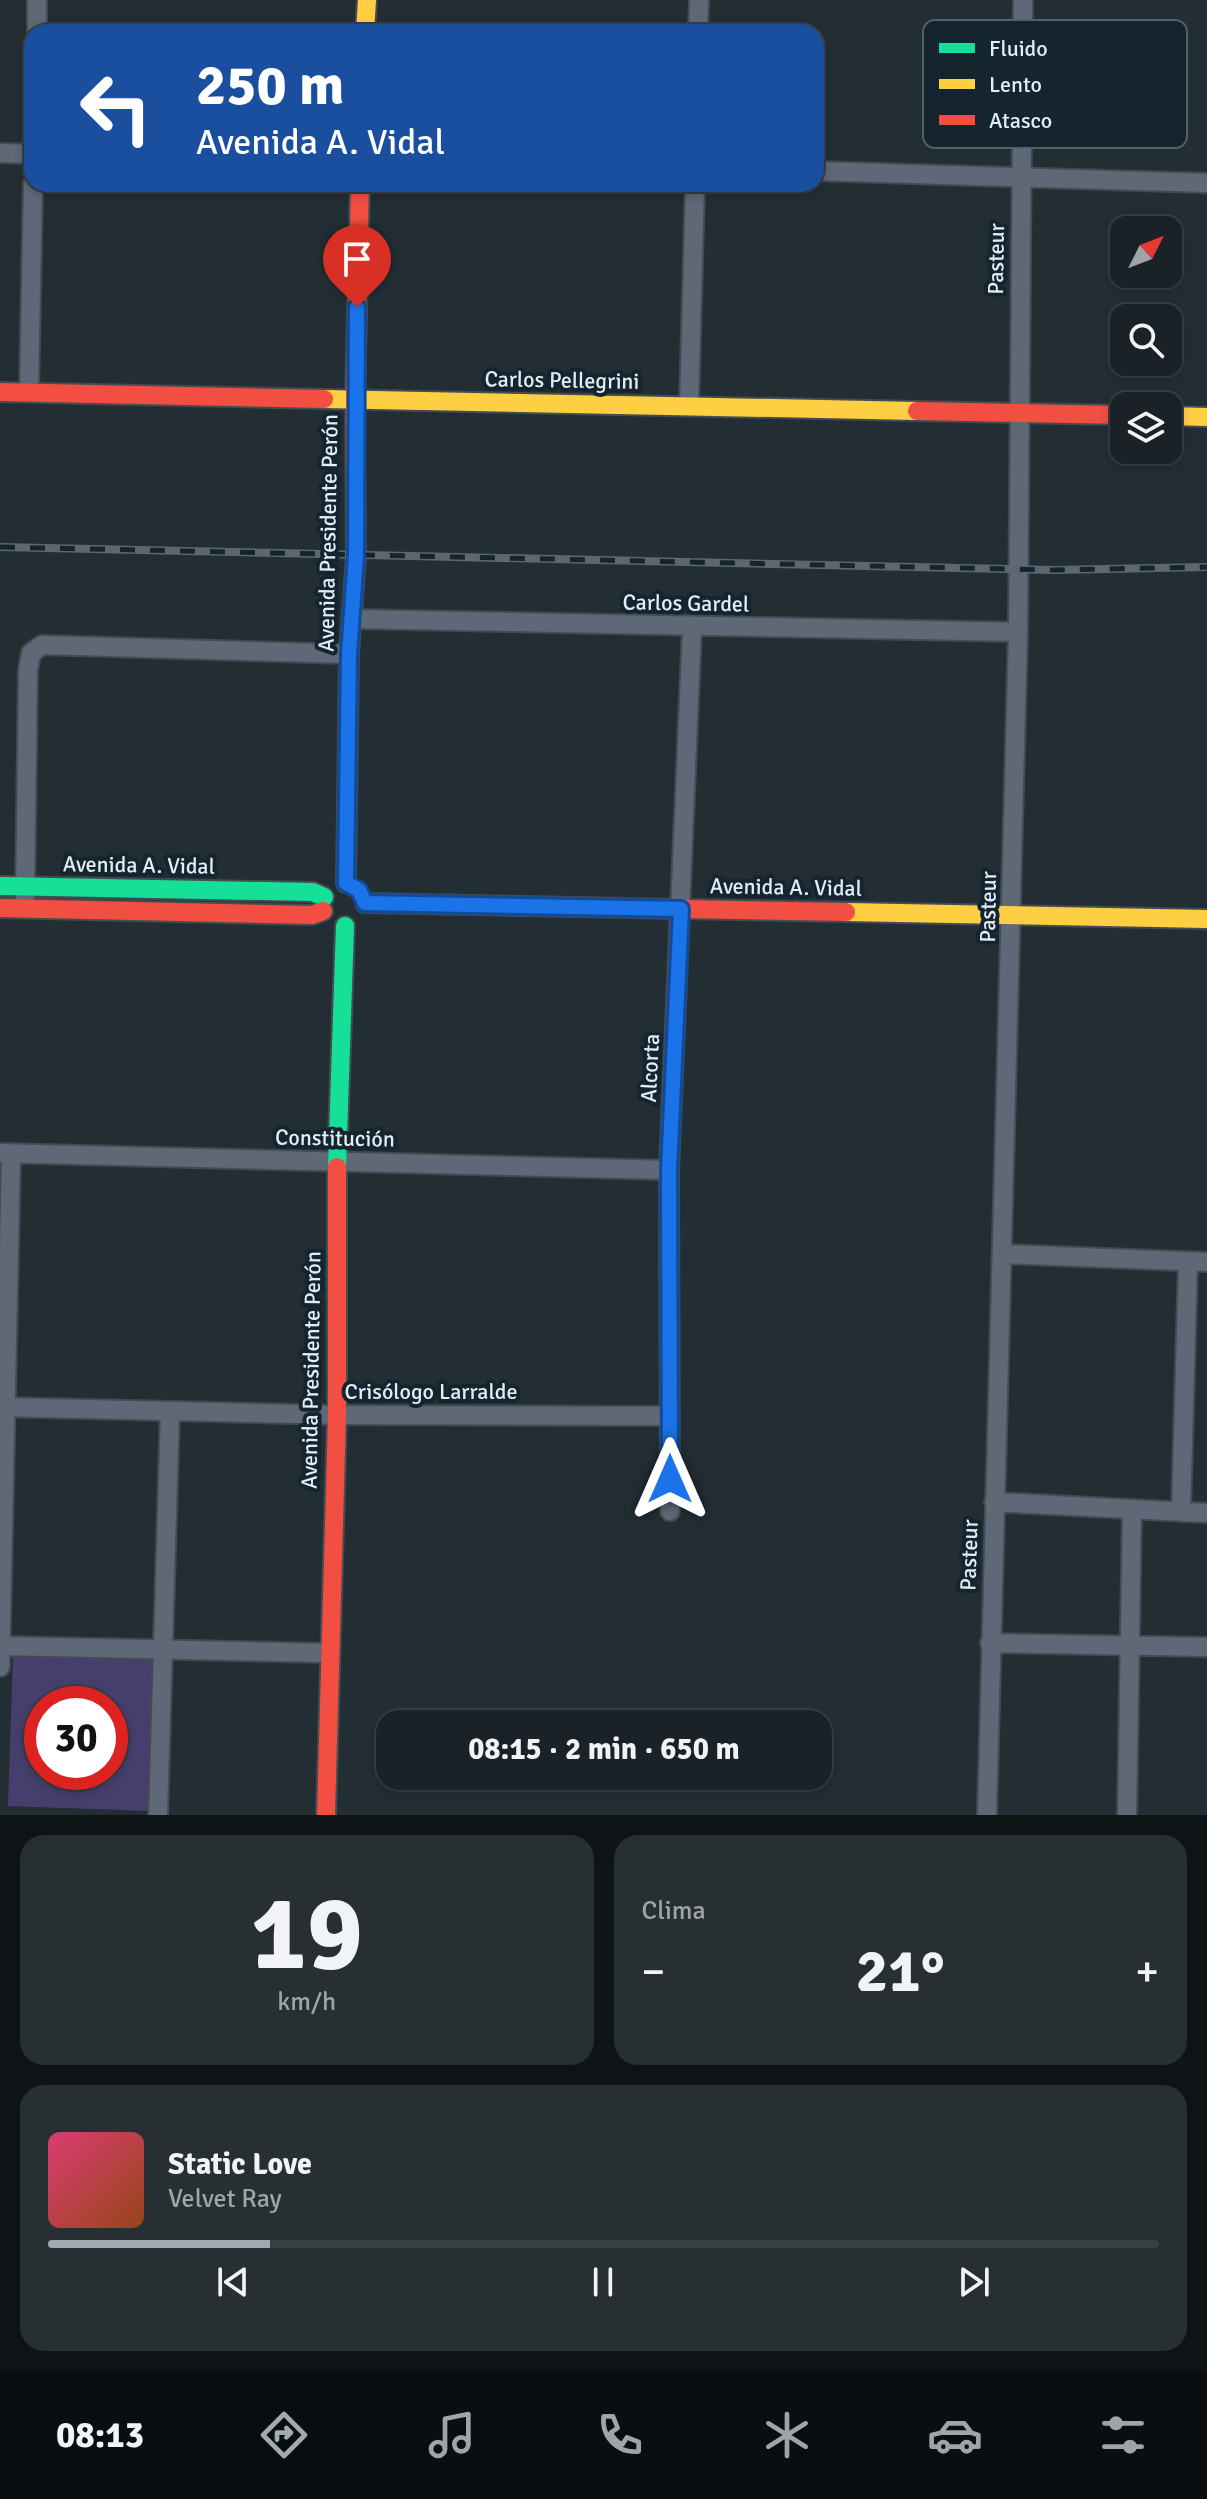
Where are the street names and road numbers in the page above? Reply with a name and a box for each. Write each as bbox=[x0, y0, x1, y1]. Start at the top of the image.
street label: Pasteur bbox=[982, 223, 1010, 295]
street label: Carlos Pellegrini bbox=[484, 365, 640, 395]
street label: Avenida Presidente Perón bbox=[312, 414, 344, 652]
street label: Carlos Gardel bbox=[622, 588, 750, 618]
street label: Avenida A. Vidal bbox=[63, 850, 215, 880]
street label: Pasteur bbox=[974, 871, 1002, 943]
street label: Avenida A. Vidal bbox=[710, 872, 862, 902]
street label: Alcorta bbox=[635, 1033, 665, 1103]
street label: Constitución bbox=[275, 1123, 395, 1153]
street label: Avenida Presidente Perón bbox=[295, 1251, 327, 1489]
street label: Crisólogo Larralde bbox=[345, 1378, 518, 1405]
street label: Pasteur bbox=[954, 1519, 984, 1591]

